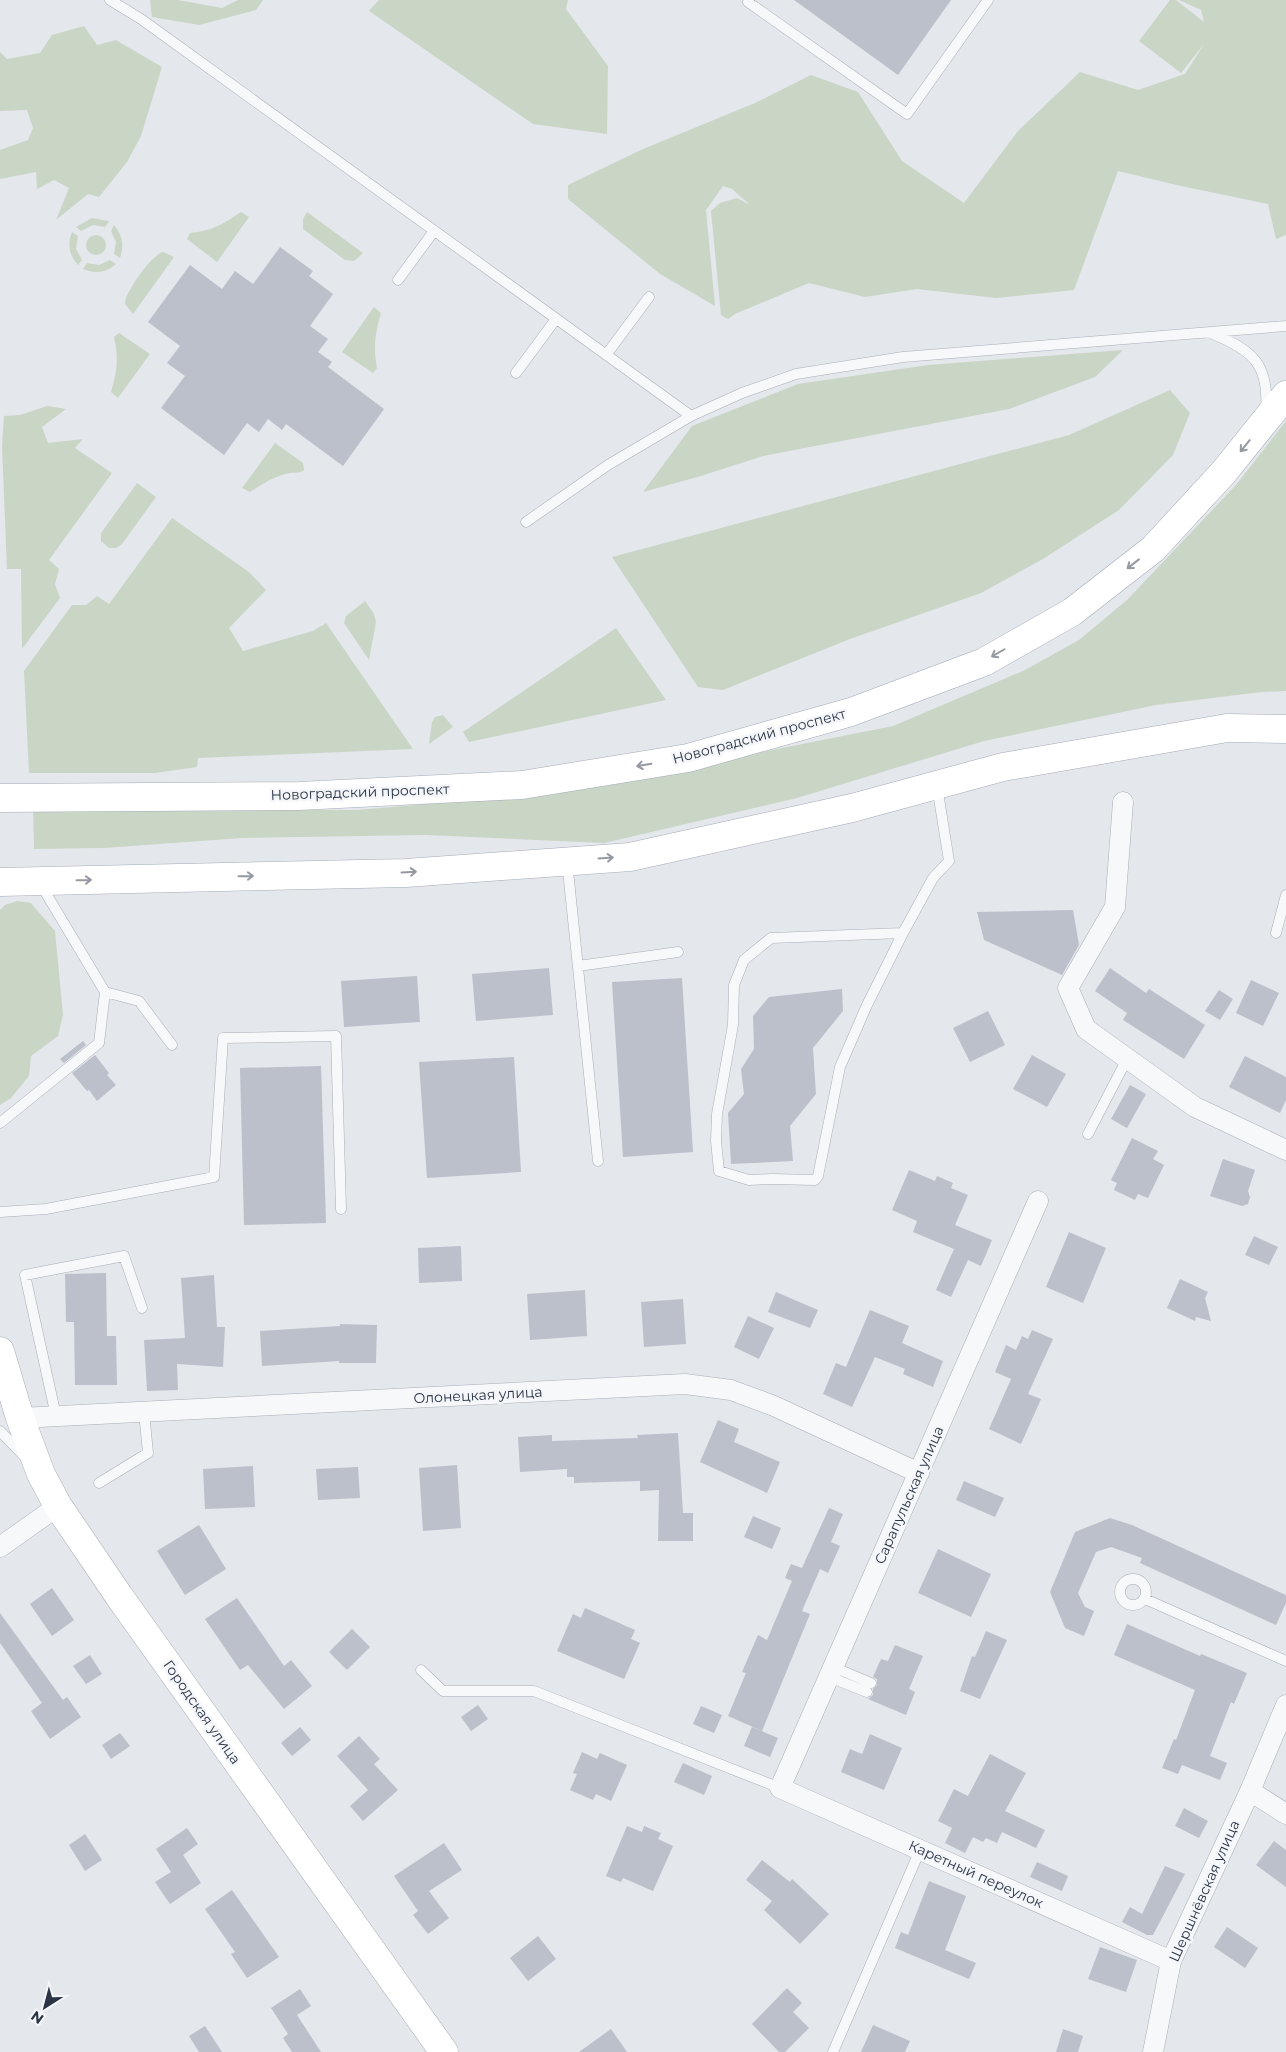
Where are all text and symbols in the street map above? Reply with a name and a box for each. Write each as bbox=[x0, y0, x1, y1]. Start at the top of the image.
one-way arrow bbox=[1239, 440, 1250, 453]
one-way arrow bbox=[1126, 559, 1140, 569]
one-way arrow bbox=[991, 649, 1006, 659]
street label: Новоградский проспект bbox=[670, 704, 848, 768]
one-way arrow bbox=[636, 760, 652, 770]
street label: Новоградский проспект bbox=[270, 780, 450, 804]
one-way arrow bbox=[597, 854, 613, 863]
one-way arrow bbox=[400, 868, 416, 877]
one-way arrow bbox=[238, 872, 254, 881]
one-way arrow bbox=[75, 875, 91, 885]
street label: Олонецкая улица bbox=[413, 1383, 543, 1407]
street label: Сарапульская улица bbox=[870, 1423, 948, 1567]
street label: Городская улица bbox=[159, 1657, 245, 1767]
street label: Шершнёвская улица bbox=[1165, 1817, 1243, 1965]
street label: Каретный переулок bbox=[906, 1836, 1046, 1912]
north arrow bbox=[20, 1982, 70, 2032]
text: N bbox=[27, 2007, 47, 2028]

